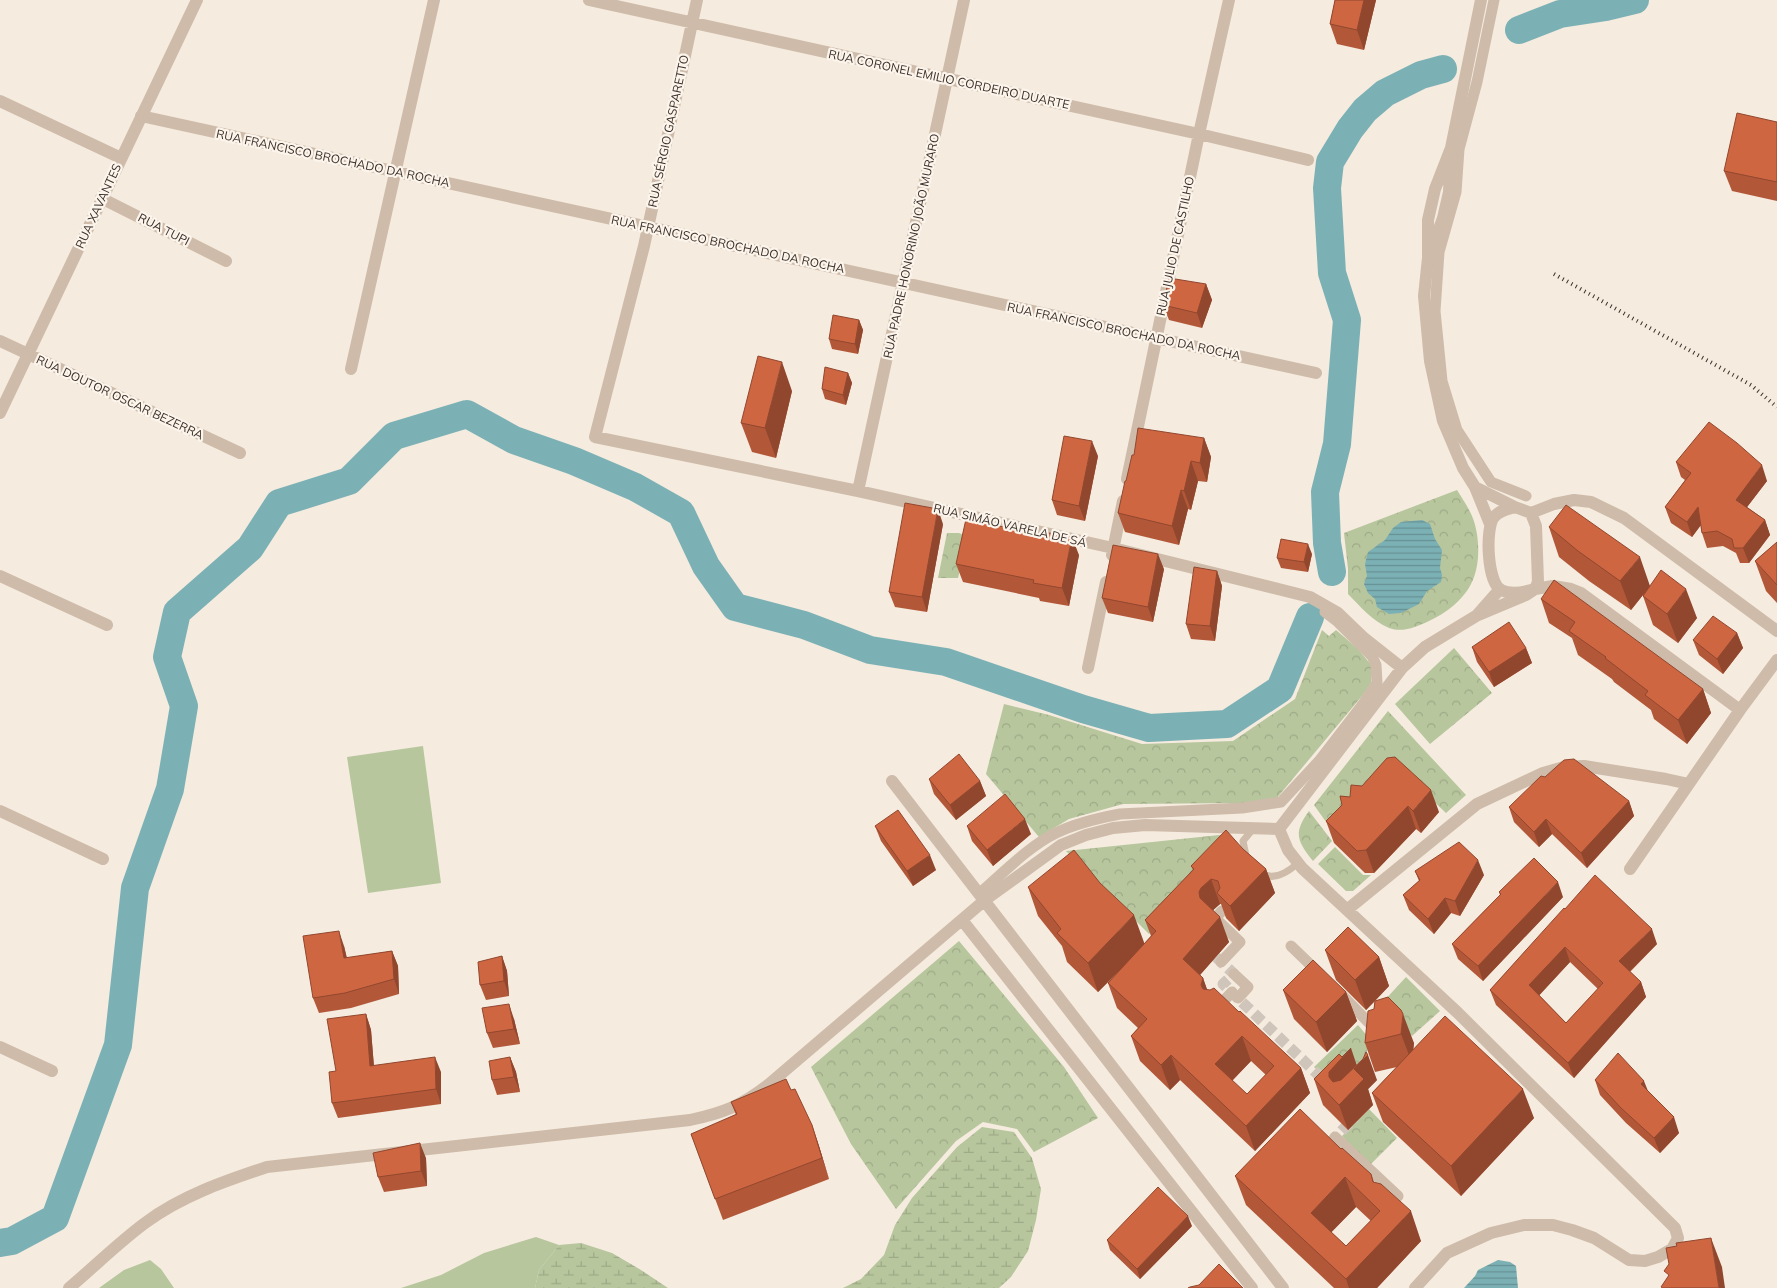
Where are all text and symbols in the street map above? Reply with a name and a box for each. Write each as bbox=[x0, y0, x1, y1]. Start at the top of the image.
street label: RUA CORONEL EMILIO CORDEIRO DUARTE bbox=[827, 46, 1071, 112]
street label: RUA SÉRGIO GASPARETTO bbox=[645, 53, 691, 209]
street label: RUA FRANCISCO BROCHADO DA ROCHA bbox=[215, 126, 451, 190]
street label: RUA PADRE HONORINO JOÃO MURARO bbox=[880, 132, 942, 360]
street label: RUA XAVANTES bbox=[72, 161, 124, 251]
street label: RUA JULIO DE CASTILHO bbox=[1153, 175, 1197, 317]
street label: RUA TUPI bbox=[136, 210, 192, 248]
street label: RUA FRANCISCO BROCHADO DA ROCHA bbox=[610, 212, 846, 276]
street label: RUA FRANCISCO BROCHADO DA ROCHA bbox=[1006, 299, 1242, 363]
street label: RUA DOUTOR OSCAR BEZERRA bbox=[34, 352, 206, 443]
street label: RUA SIMÃO VARELA DE SÁ bbox=[932, 500, 1088, 550]

